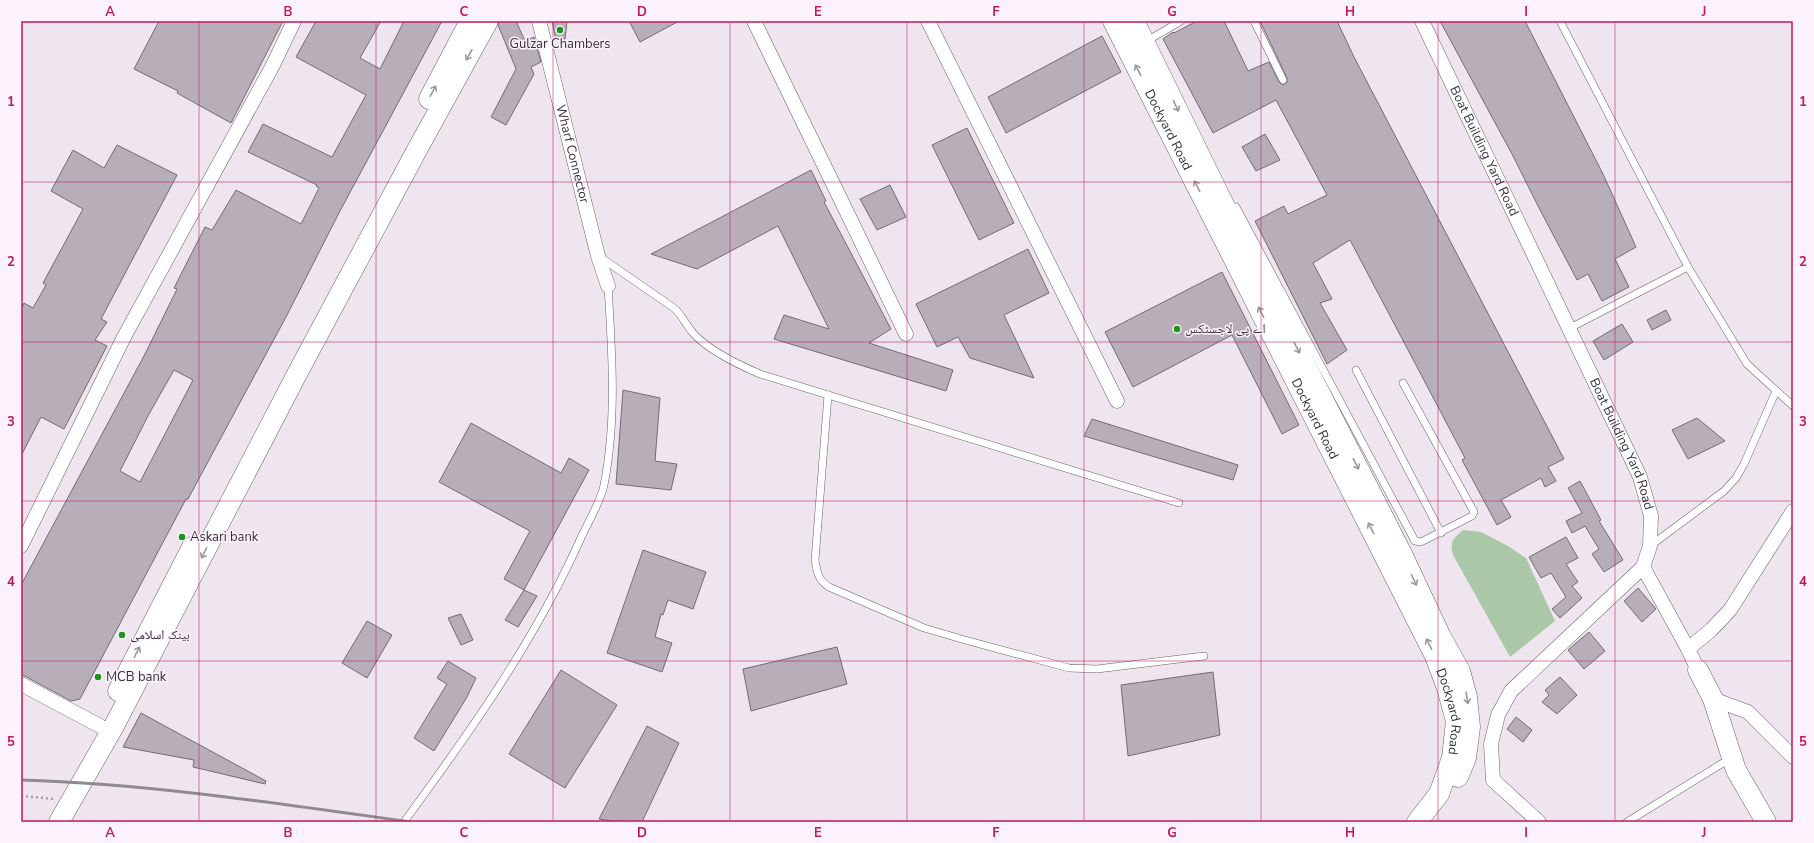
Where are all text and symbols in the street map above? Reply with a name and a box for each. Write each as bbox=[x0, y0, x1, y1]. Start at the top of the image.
text: A bbox=[105, 3, 115, 21]
text: B bbox=[284, 3, 293, 21]
text: C bbox=[460, 3, 469, 21]
text: D bbox=[637, 3, 647, 21]
text: E bbox=[814, 3, 822, 21]
text: F bbox=[992, 3, 1000, 21]
text: G bbox=[1167, 3, 1177, 21]
text: H bbox=[1345, 3, 1355, 21]
text: I bbox=[1524, 3, 1528, 21]
text: J bbox=[1701, 3, 1706, 21]
marker: Gulzar Chambers bbox=[555, 25, 565, 35]
place label: Gulzar Chambers bbox=[510, 35, 610, 53]
one-way arrow bbox=[464, 49, 472, 61]
one-way arrow bbox=[1134, 64, 1141, 76]
street label: Boat Building Yard Road bbox=[1445, 83, 1523, 219]
one-way arrow bbox=[430, 86, 437, 98]
street label: Dockyard Road bbox=[1140, 86, 1196, 173]
text: 1 bbox=[7, 93, 15, 111]
text: 1 bbox=[1799, 93, 1807, 111]
one-way arrow bbox=[1173, 100, 1180, 112]
street label: Wharf Connector bbox=[551, 103, 593, 205]
one-way arrow bbox=[1193, 180, 1200, 192]
text: 2 bbox=[7, 253, 15, 271]
text: 2 bbox=[1799, 253, 1807, 271]
one-way arrow bbox=[1257, 306, 1265, 318]
place label: اے پی لاجسٹکس bbox=[1185, 320, 1266, 338]
marker: اے پی لاجسٹکس bbox=[1172, 324, 1182, 334]
one-way arrow bbox=[1294, 342, 1301, 354]
street label: Dockyard Road bbox=[1287, 375, 1343, 462]
street label: Boat Building Yard Road bbox=[1585, 375, 1658, 512]
text: 3 bbox=[7, 413, 15, 431]
text: 3 bbox=[1799, 413, 1807, 431]
one-way arrow bbox=[1352, 458, 1360, 470]
one-way arrow bbox=[1367, 522, 1374, 534]
place label: Askari bank bbox=[190, 528, 259, 546]
marker: Askari bank bbox=[177, 532, 187, 542]
one-way arrow bbox=[200, 547, 208, 559]
text: 4 bbox=[7, 573, 15, 591]
text: 4 bbox=[1799, 573, 1807, 591]
one-way arrow bbox=[1411, 574, 1418, 586]
place label: بینک اسلامی bbox=[130, 626, 190, 644]
marker: بینک اسلامی bbox=[117, 630, 127, 640]
one-way arrow bbox=[1425, 638, 1432, 650]
one-way arrow bbox=[134, 646, 141, 658]
street label: Dockyard Road bbox=[1431, 666, 1465, 756]
place label: MCB bank bbox=[106, 668, 167, 686]
marker: MCB bank bbox=[93, 672, 103, 682]
one-way arrow bbox=[1463, 691, 1471, 704]
text: 5 bbox=[7, 733, 15, 751]
text: 5 bbox=[1799, 733, 1807, 751]
text: A bbox=[105, 824, 115, 842]
text: B bbox=[284, 824, 293, 842]
text: C bbox=[460, 824, 469, 842]
text: D bbox=[637, 824, 647, 842]
text: E bbox=[814, 824, 822, 842]
text: F bbox=[992, 824, 1000, 842]
text: G bbox=[1167, 824, 1177, 842]
text: H bbox=[1345, 824, 1355, 842]
text: I bbox=[1524, 824, 1528, 842]
text: J bbox=[1701, 824, 1706, 842]

